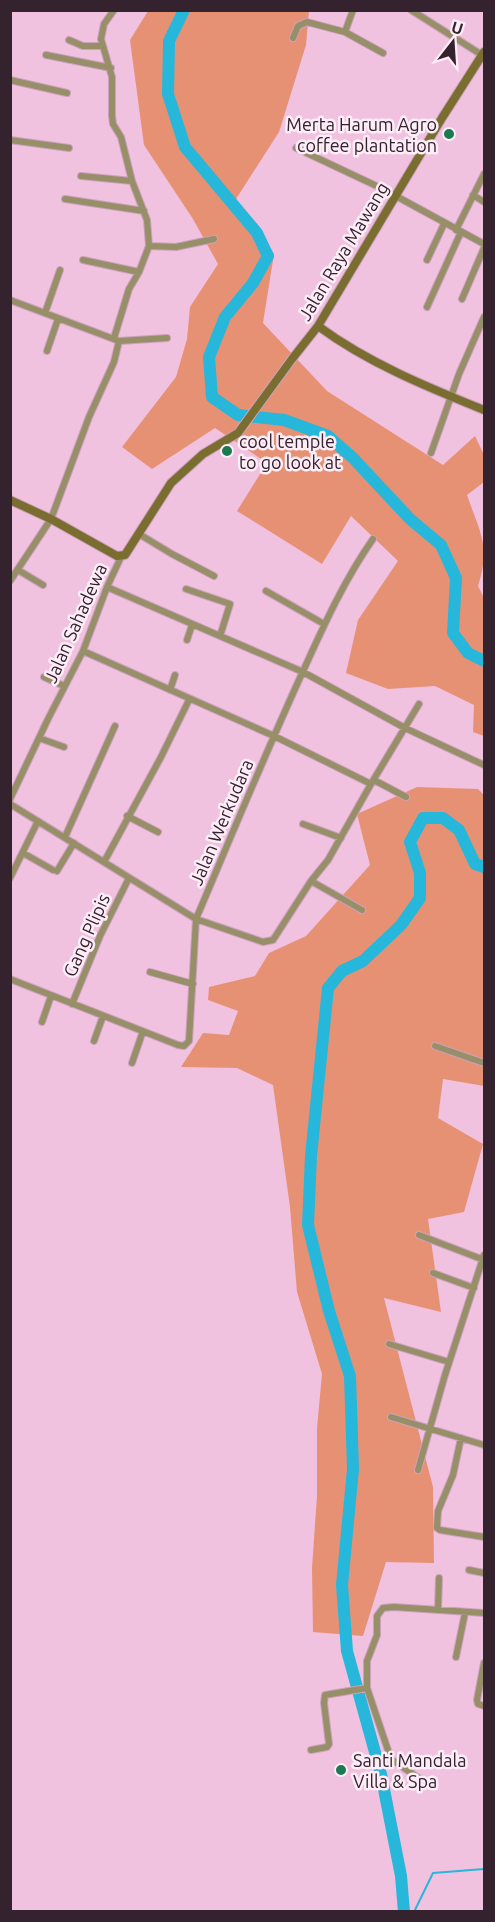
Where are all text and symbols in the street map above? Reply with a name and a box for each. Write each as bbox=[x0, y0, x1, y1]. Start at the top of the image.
north arrow bbox=[423, 12, 483, 72]
text: U bbox=[449, 17, 465, 38]
place label: Merta Harum Agro coffee plantation bbox=[286, 114, 437, 155]
marker: Merta Harum Agro coffee plantation bbox=[442, 127, 456, 141]
street label: Jalan Raya Mawang bbox=[294, 178, 392, 324]
place label: cool temple to go look at bbox=[239, 431, 341, 472]
marker: cool temple to go look at bbox=[220, 444, 234, 458]
street label: Jalan Sahadewa bbox=[40, 560, 110, 686]
street label: Jalan Werkudara bbox=[185, 756, 257, 888]
street label: Gang Plipis bbox=[59, 890, 113, 979]
place label: Santi Mandala Villa & Spa bbox=[353, 1750, 467, 1791]
marker: Santi Mandala Villa & Spa bbox=[334, 1763, 348, 1777]

